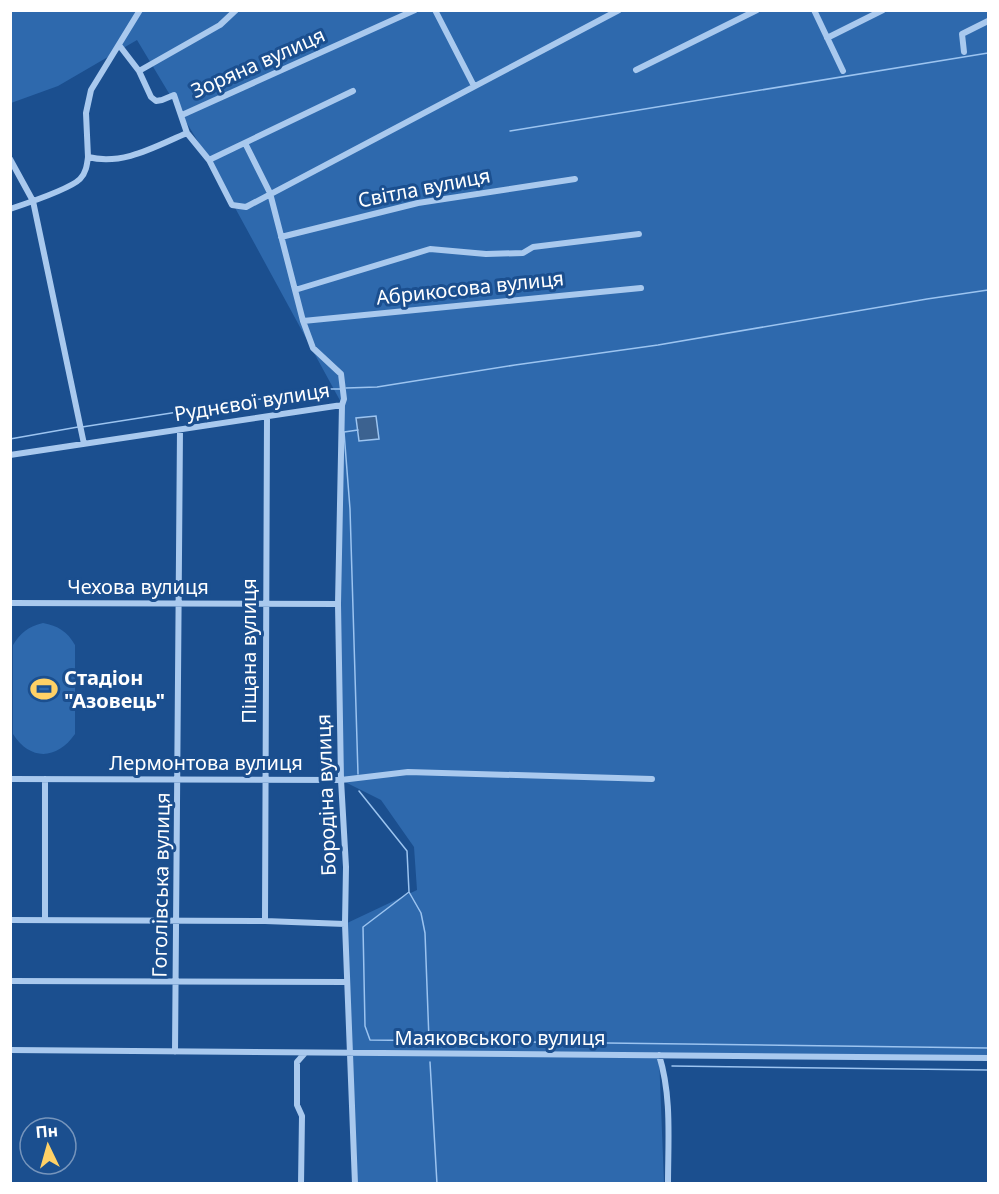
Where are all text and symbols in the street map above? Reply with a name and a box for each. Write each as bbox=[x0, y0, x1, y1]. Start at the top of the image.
street label: Зоряна вулиця bbox=[187, 21, 329, 104]
street label: Світла вулиця bbox=[355, 161, 492, 214]
street label: Абрикосова вулиця bbox=[375, 264, 565, 311]
street label: Руднєвої вулиця bbox=[172, 376, 332, 427]
street label: Чехова вулиця bbox=[67, 573, 209, 600]
street label: Піщана вулиця bbox=[235, 578, 262, 724]
place label: Стадіон "Азовець" bbox=[64, 664, 165, 714]
sports icon: Стадіон "Азовець" bbox=[29, 674, 59, 704]
street label: Бородіна вулиця bbox=[309, 714, 342, 876]
street label: Лермонтова вулиця bbox=[109, 749, 303, 776]
street label: Гоголівська вулиця bbox=[145, 792, 176, 978]
street label: Маяковського вулиця bbox=[395, 1024, 605, 1051]
north arrow bbox=[18, 1116, 78, 1176]
text: Пн bbox=[34, 1119, 59, 1143]

